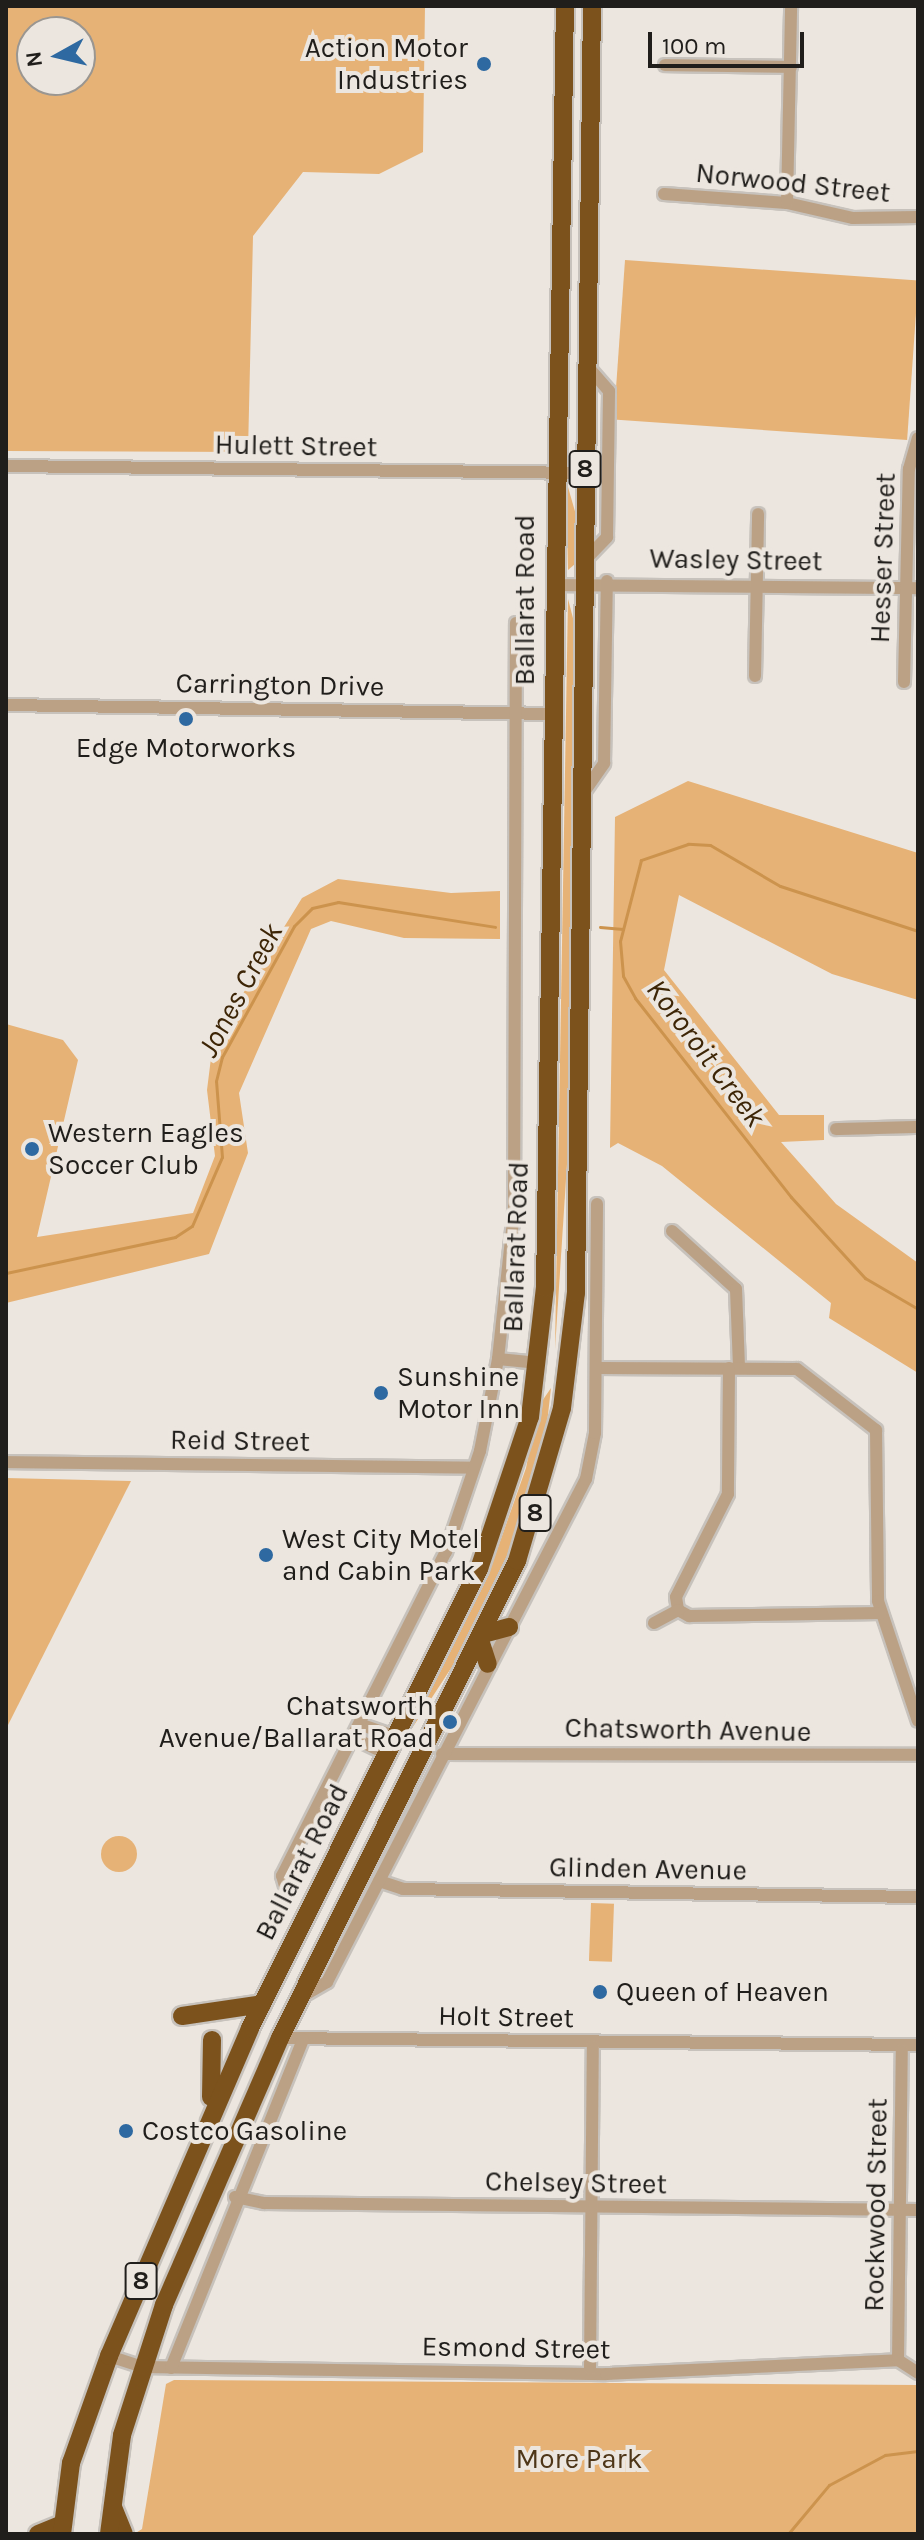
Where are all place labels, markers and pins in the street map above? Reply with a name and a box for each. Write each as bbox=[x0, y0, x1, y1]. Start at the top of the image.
place label: Action Motor Industries bbox=[305, 31, 468, 97]
marker: Action Motor Industries bbox=[475, 55, 493, 73]
marker: Edge Motorworks bbox=[177, 710, 195, 728]
place label: Edge Motorworks bbox=[76, 731, 296, 765]
place label: Western Eagles Soccer Club bbox=[48, 1116, 244, 1182]
marker: Western Eagles Soccer Club bbox=[23, 1140, 41, 1158]
place label: Sunshine Motor Inn bbox=[397, 1360, 520, 1426]
marker: Sunshine Motor Inn bbox=[372, 1384, 390, 1402]
place label: West City Motel and Cabin Park bbox=[282, 1522, 480, 1588]
marker: West City Motel and Cabin Park bbox=[257, 1546, 275, 1564]
place label: Chatsworth Avenue/Ballarat Road bbox=[159, 1689, 434, 1755]
marker: Chatsworth Avenue/Ballarat Road bbox=[441, 1713, 459, 1731]
place label: Queen of Heaven bbox=[616, 1975, 829, 2009]
marker: Queen of Heaven bbox=[591, 1983, 609, 2001]
place label: Costco Gasoline bbox=[142, 2114, 347, 2148]
marker: Costco Gasoline bbox=[117, 2122, 135, 2140]

